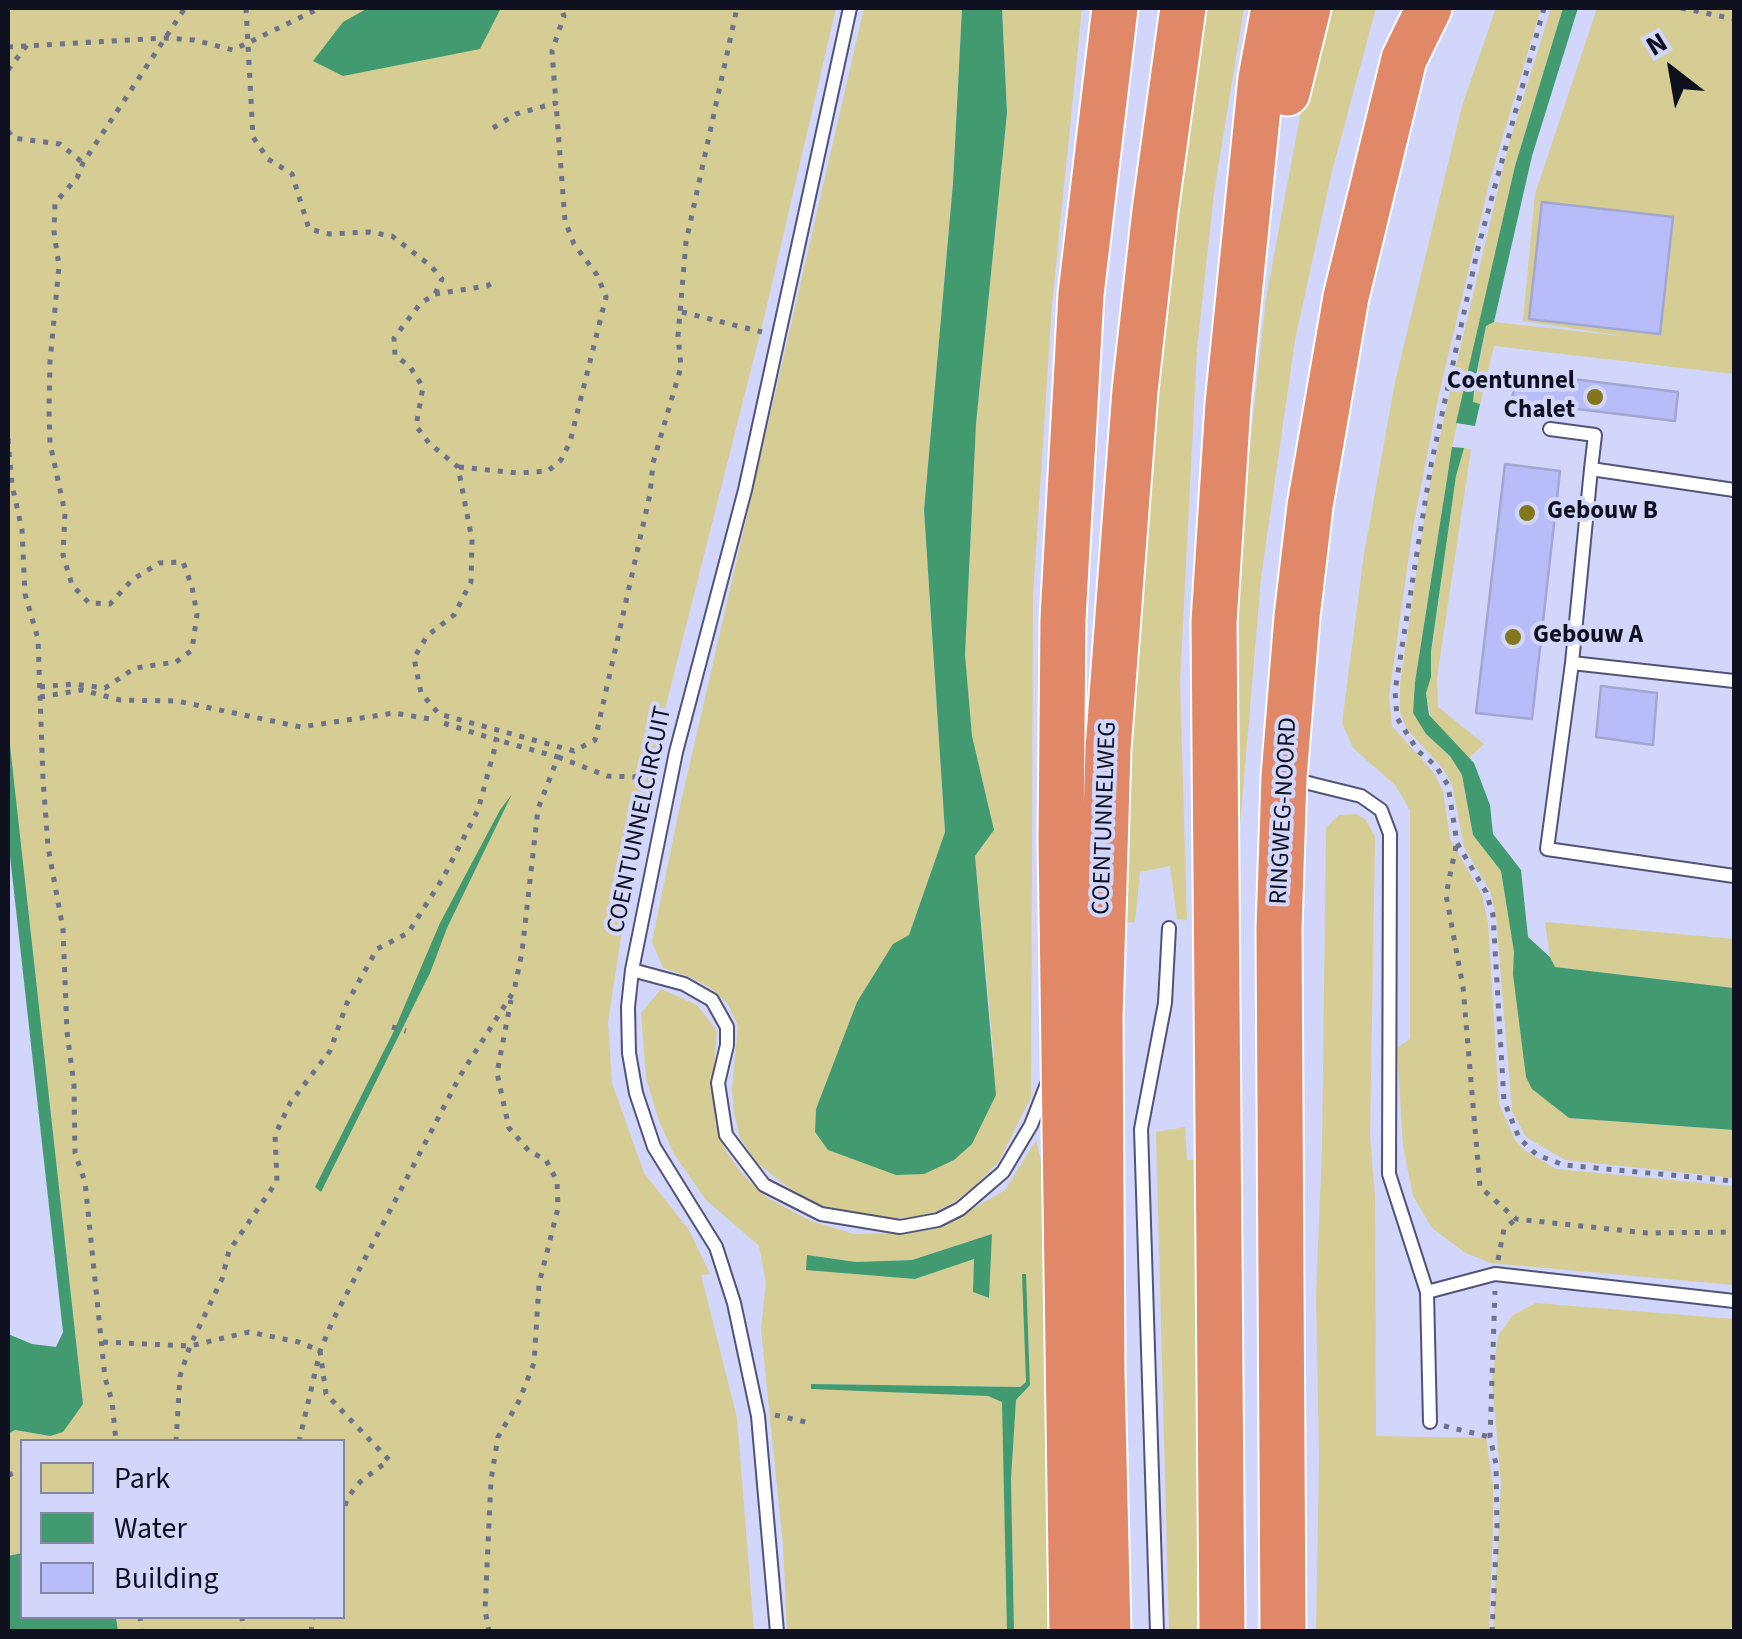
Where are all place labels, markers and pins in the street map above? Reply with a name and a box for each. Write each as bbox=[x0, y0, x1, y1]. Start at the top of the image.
place label: Coentunnel Chalet bbox=[1447, 368, 1575, 427]
marker: Coentunnel Chalet bbox=[1584, 386, 1606, 408]
place label: Gebouw B bbox=[1547, 498, 1658, 528]
marker: Gebouw B bbox=[1516, 502, 1538, 524]
place label: Gebouw A bbox=[1533, 622, 1643, 652]
marker: Gebouw A bbox=[1502, 626, 1524, 648]

